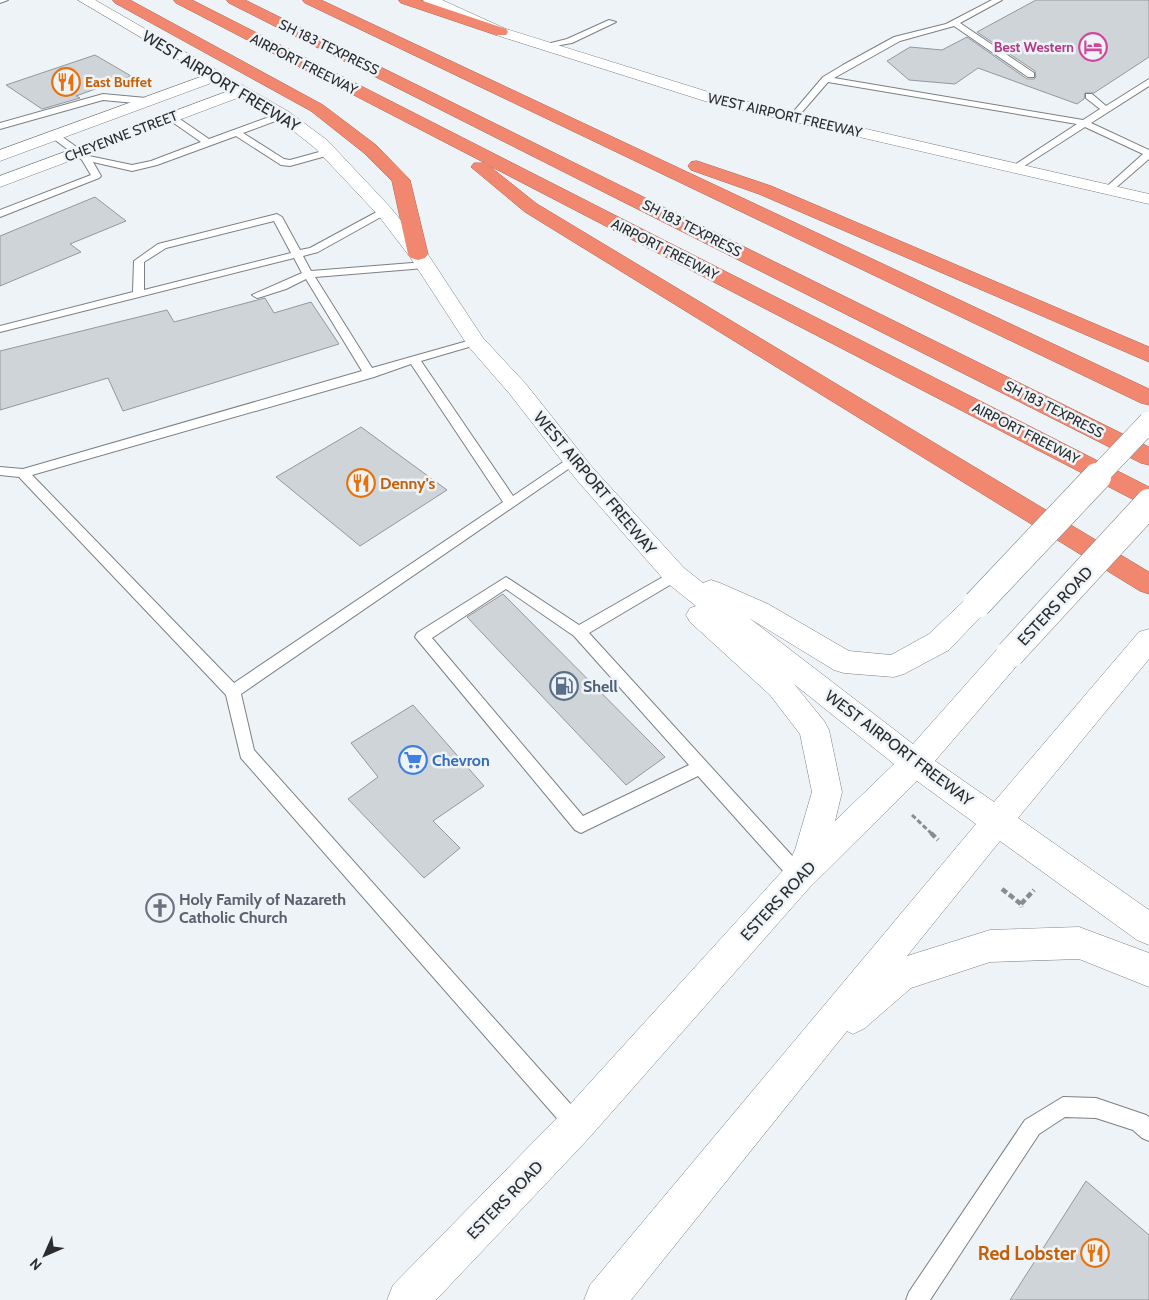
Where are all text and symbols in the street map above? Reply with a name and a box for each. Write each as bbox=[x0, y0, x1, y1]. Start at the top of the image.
street label: SH 183 TEXPRESS bbox=[276, 15, 382, 79]
street label: WEST AIRPORT FREEWAY bbox=[139, 26, 304, 136]
street label: AIRPORT FREEWAY bbox=[247, 29, 362, 99]
hotel icon: Best Western bbox=[1078, 32, 1108, 62]
place label: Best Western bbox=[994, 38, 1074, 56]
restaurant icon: East Buffet bbox=[51, 67, 81, 97]
place label: East Buffet bbox=[85, 73, 152, 91]
street label: WEST AIRPORT FREEWAY bbox=[706, 88, 865, 142]
street label: CHEYENNE STREET bbox=[62, 106, 181, 166]
street label: SH 183 TEXPRESS bbox=[639, 195, 745, 261]
street label: AIRPORT FREEWAY bbox=[608, 214, 723, 284]
street label: SH 183 TEXPRESS bbox=[1001, 376, 1107, 442]
street label: AIRPORT FREEWAY bbox=[969, 398, 1084, 468]
street label: WEST AIRPORT FREEWAY bbox=[530, 408, 661, 559]
restaurant icon: Denny's bbox=[346, 468, 376, 498]
place label: Denny's bbox=[380, 474, 435, 493]
street label: ESTERS ROAD bbox=[1013, 562, 1097, 650]
fuel station icon: Shell bbox=[549, 671, 579, 701]
place label: Shell bbox=[583, 677, 618, 696]
street label: WEST AIRPORT FREEWAY bbox=[821, 686, 977, 810]
supermarket icon: Chevron bbox=[398, 745, 428, 775]
place label: Chevron bbox=[432, 751, 490, 770]
street label: ESTERS ROAD bbox=[736, 857, 820, 945]
place label: Holy Family of Nazareth Catholic Church bbox=[179, 890, 346, 927]
church icon: Holy Family of Nazareth Catholic Church bbox=[145, 893, 175, 923]
street label: ESTERS ROAD bbox=[463, 1157, 547, 1243]
north arrow bbox=[20, 1230, 70, 1280]
restaurant icon: Red Lobster bbox=[1080, 1238, 1110, 1268]
place label: Red Lobster bbox=[978, 1242, 1077, 1265]
text: N bbox=[26, 1254, 46, 1274]

